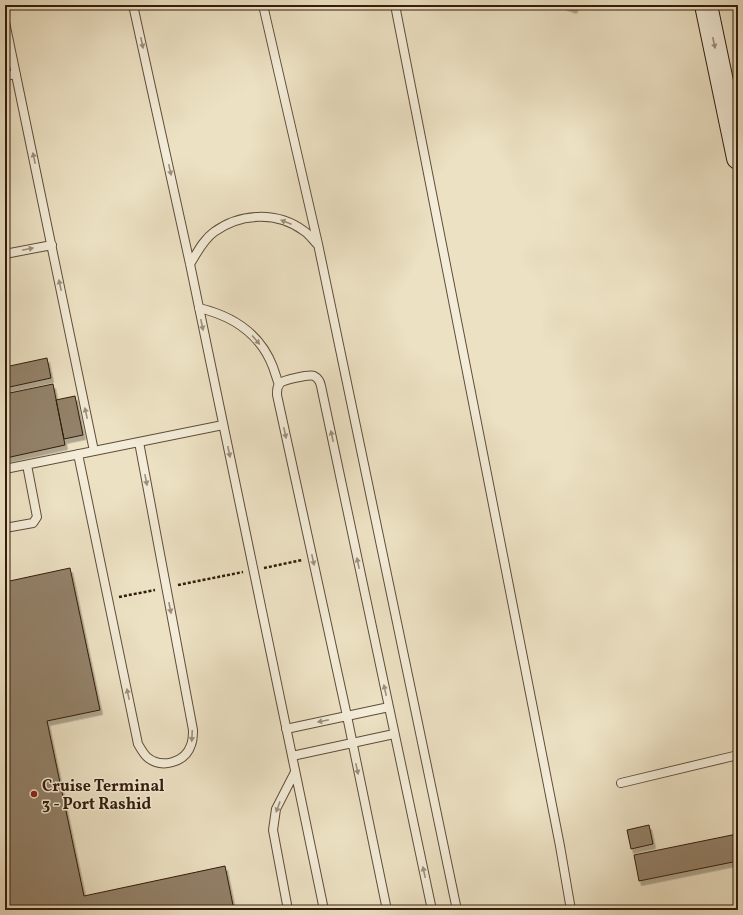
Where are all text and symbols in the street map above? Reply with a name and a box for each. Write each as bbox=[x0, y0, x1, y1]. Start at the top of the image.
one-way arrow bbox=[139, 37, 145, 49]
one-way arrow bbox=[712, 37, 718, 49]
one-way arrow bbox=[30, 152, 36, 164]
one-way arrow bbox=[167, 164, 173, 176]
one-way arrow bbox=[280, 219, 292, 225]
one-way arrow bbox=[22, 246, 34, 252]
one-way arrow bbox=[57, 279, 63, 292]
one-way arrow bbox=[200, 319, 206, 331]
one-way arrow bbox=[252, 334, 261, 345]
one-way arrow bbox=[83, 407, 89, 419]
one-way arrow bbox=[283, 427, 289, 439]
one-way arrow bbox=[328, 429, 334, 442]
one-way arrow bbox=[226, 446, 232, 458]
one-way arrow bbox=[143, 474, 149, 486]
one-way arrow bbox=[310, 554, 316, 566]
one-way arrow bbox=[355, 557, 361, 569]
one-way arrow bbox=[167, 602, 173, 614]
one-way arrow bbox=[382, 684, 388, 696]
one-way arrow bbox=[125, 688, 131, 700]
one-way arrow bbox=[317, 718, 329, 724]
one-way arrow bbox=[189, 730, 196, 742]
one-way arrow bbox=[355, 763, 361, 775]
place label: Cruise Terminal 3 - Port Rashid bbox=[42, 776, 165, 816]
marker: Cruise Terminal 3 - Port Rashid bbox=[29, 789, 39, 799]
one-way arrow bbox=[275, 802, 281, 814]
one-way arrow bbox=[421, 866, 427, 878]

